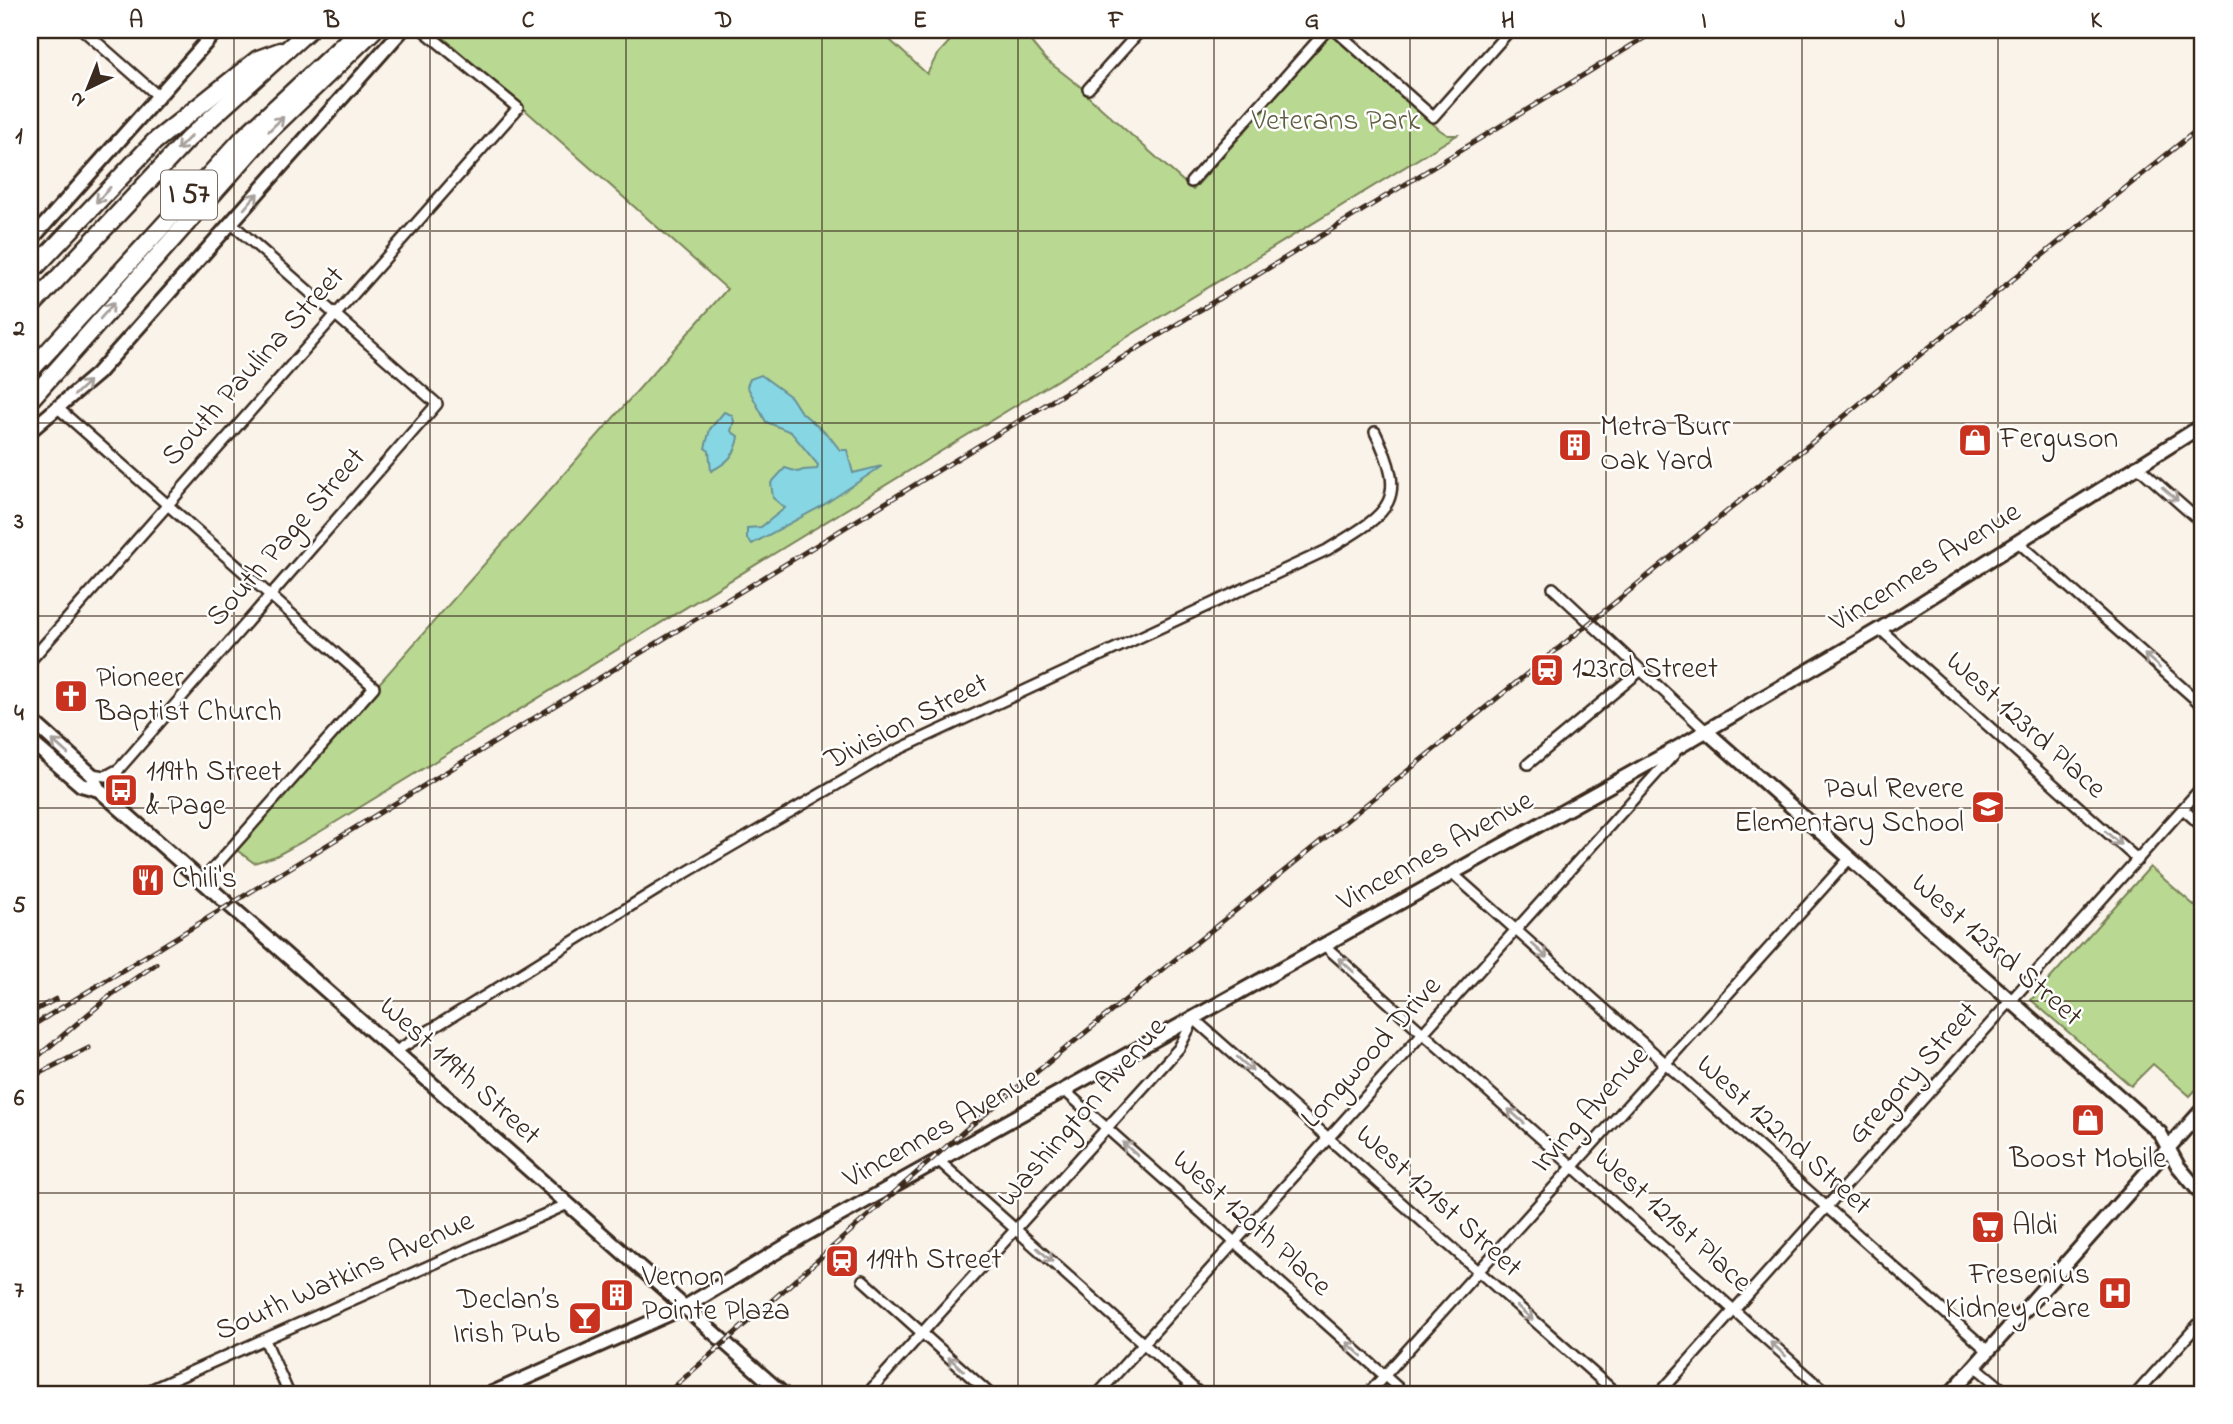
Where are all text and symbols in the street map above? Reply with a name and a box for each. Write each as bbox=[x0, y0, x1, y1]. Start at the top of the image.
text: A bbox=[129, 5, 143, 38]
text: B bbox=[323, 5, 340, 38]
text: C bbox=[522, 5, 535, 38]
text: D bbox=[715, 5, 732, 38]
text: E bbox=[913, 5, 927, 38]
text: F bbox=[1108, 5, 1124, 38]
text: G bbox=[1305, 5, 1319, 38]
text: H bbox=[1501, 5, 1515, 38]
text: I bbox=[1701, 5, 1707, 38]
text: J bbox=[1894, 5, 1906, 38]
text: K bbox=[2090, 5, 2102, 38]
north arrow bbox=[52, 52, 122, 122]
text: N bbox=[64, 84, 92, 113]
park label: Veterans Park bbox=[1251, 100, 1421, 144]
one-way arrow bbox=[267, 116, 284, 133]
text: 1 bbox=[15, 121, 23, 154]
one-way arrow bbox=[176, 135, 193, 152]
road number: I 57 bbox=[161, 170, 217, 220]
one-way arrow bbox=[95, 186, 112, 203]
one-way arrow bbox=[243, 192, 259, 210]
street label: South Paulina Street bbox=[152, 257, 356, 477]
one-way arrow bbox=[99, 302, 115, 320]
text: 2 bbox=[12, 313, 25, 346]
one-way arrow bbox=[73, 379, 90, 396]
place label: Metra Burr Oak Yard bbox=[1600, 406, 1731, 484]
place label: Ferguson bbox=[1999, 418, 2118, 462]
shop icon: Ferguson bbox=[1956, 421, 1994, 459]
building icon: Metra Burr Oak Yard bbox=[1556, 426, 1594, 464]
street label: South Page Street bbox=[196, 438, 378, 638]
one-way arrow bbox=[2160, 486, 2178, 502]
street label: Vincennes Avenue bbox=[1821, 491, 2031, 645]
text: 3 bbox=[13, 506, 24, 539]
street label: West 123rd Place bbox=[1935, 642, 2116, 811]
place label: 123rd Street bbox=[1572, 648, 1718, 692]
station icon: 123rd Street bbox=[1528, 651, 1566, 689]
one-way arrow bbox=[2143, 653, 2161, 669]
place label: Pioneer Baptist Church bbox=[95, 657, 282, 735]
street label: Division Street bbox=[817, 663, 997, 784]
church icon: Pioneer Baptist Church bbox=[52, 677, 90, 715]
text: 4 bbox=[14, 698, 24, 731]
one-way arrow bbox=[52, 738, 69, 755]
place label: 119th Street & Page bbox=[146, 751, 282, 829]
place label: Paul Revere Elementary School bbox=[1734, 768, 1965, 846]
bus stop icon: 119th Street & Page bbox=[102, 771, 140, 809]
street label: Vincennes Avenue bbox=[1329, 780, 1543, 925]
school or university icon: Paul Revere Elementary School bbox=[1969, 788, 2007, 826]
one-way arrow bbox=[2104, 830, 2122, 846]
place label: Chili's bbox=[172, 858, 237, 902]
restaurant icon: Chili's bbox=[129, 861, 167, 899]
street label: West 123rd Street bbox=[1900, 864, 2092, 1038]
text: 5 bbox=[12, 890, 26, 923]
one-way arrow bbox=[1531, 943, 1549, 959]
one-way arrow bbox=[1337, 957, 1355, 973]
street label: Longwood Drive bbox=[1291, 966, 1453, 1139]
street label: West 119th Street bbox=[368, 987, 550, 1157]
street label: Gregory Street bbox=[1838, 992, 1990, 1156]
street label: Washington Avenue bbox=[988, 1007, 1179, 1218]
street label: Irving Avenue bbox=[1522, 1036, 1661, 1184]
street label: West 122nd Street bbox=[1685, 1045, 1881, 1227]
one-way arrow bbox=[1236, 1056, 1254, 1072]
street label: Vincennes Avenue bbox=[835, 1057, 1049, 1202]
text: 6 bbox=[14, 1083, 25, 1116]
shop icon: Boost Mobile bbox=[2069, 1101, 2107, 1139]
one-way arrow bbox=[1507, 1108, 1525, 1124]
street label: West 121st Street bbox=[1345, 1115, 1531, 1289]
street label: West 121st Place bbox=[1583, 1138, 1761, 1305]
place label: Boost Mobile bbox=[2009, 1138, 2167, 1182]
street label: West 120th Place bbox=[1161, 1140, 1341, 1308]
one-way arrow bbox=[1121, 1141, 1139, 1157]
street label: South Watkins Avenue bbox=[209, 1200, 482, 1354]
place label: Aldi bbox=[2012, 1205, 2058, 1249]
supermarket icon: Aldi bbox=[1969, 1208, 2007, 1246]
place label: 119th Street bbox=[866, 1239, 1002, 1283]
station icon: 119th Street bbox=[823, 1242, 861, 1280]
one-way arrow bbox=[1035, 1247, 1053, 1263]
place label: Fresenius Kidney Care bbox=[1945, 1254, 2091, 1332]
place label: Vernon Pointe Plaza bbox=[641, 1256, 790, 1334]
hospital icon: Fresenius Kidney Care bbox=[2096, 1274, 2134, 1312]
text: 7 bbox=[14, 1275, 24, 1308]
building icon: Vernon Pointe Plaza bbox=[598, 1276, 636, 1314]
place label: Declan’s Irish Pub bbox=[453, 1279, 560, 1357]
bar icon: Declan’s Irish Pub bbox=[566, 1299, 604, 1337]
one-way arrow bbox=[1516, 1305, 1534, 1321]
one-way arrow bbox=[1770, 1340, 1787, 1357]
one-way arrow bbox=[1346, 1341, 1364, 1357]
one-way arrow bbox=[947, 1356, 965, 1372]

